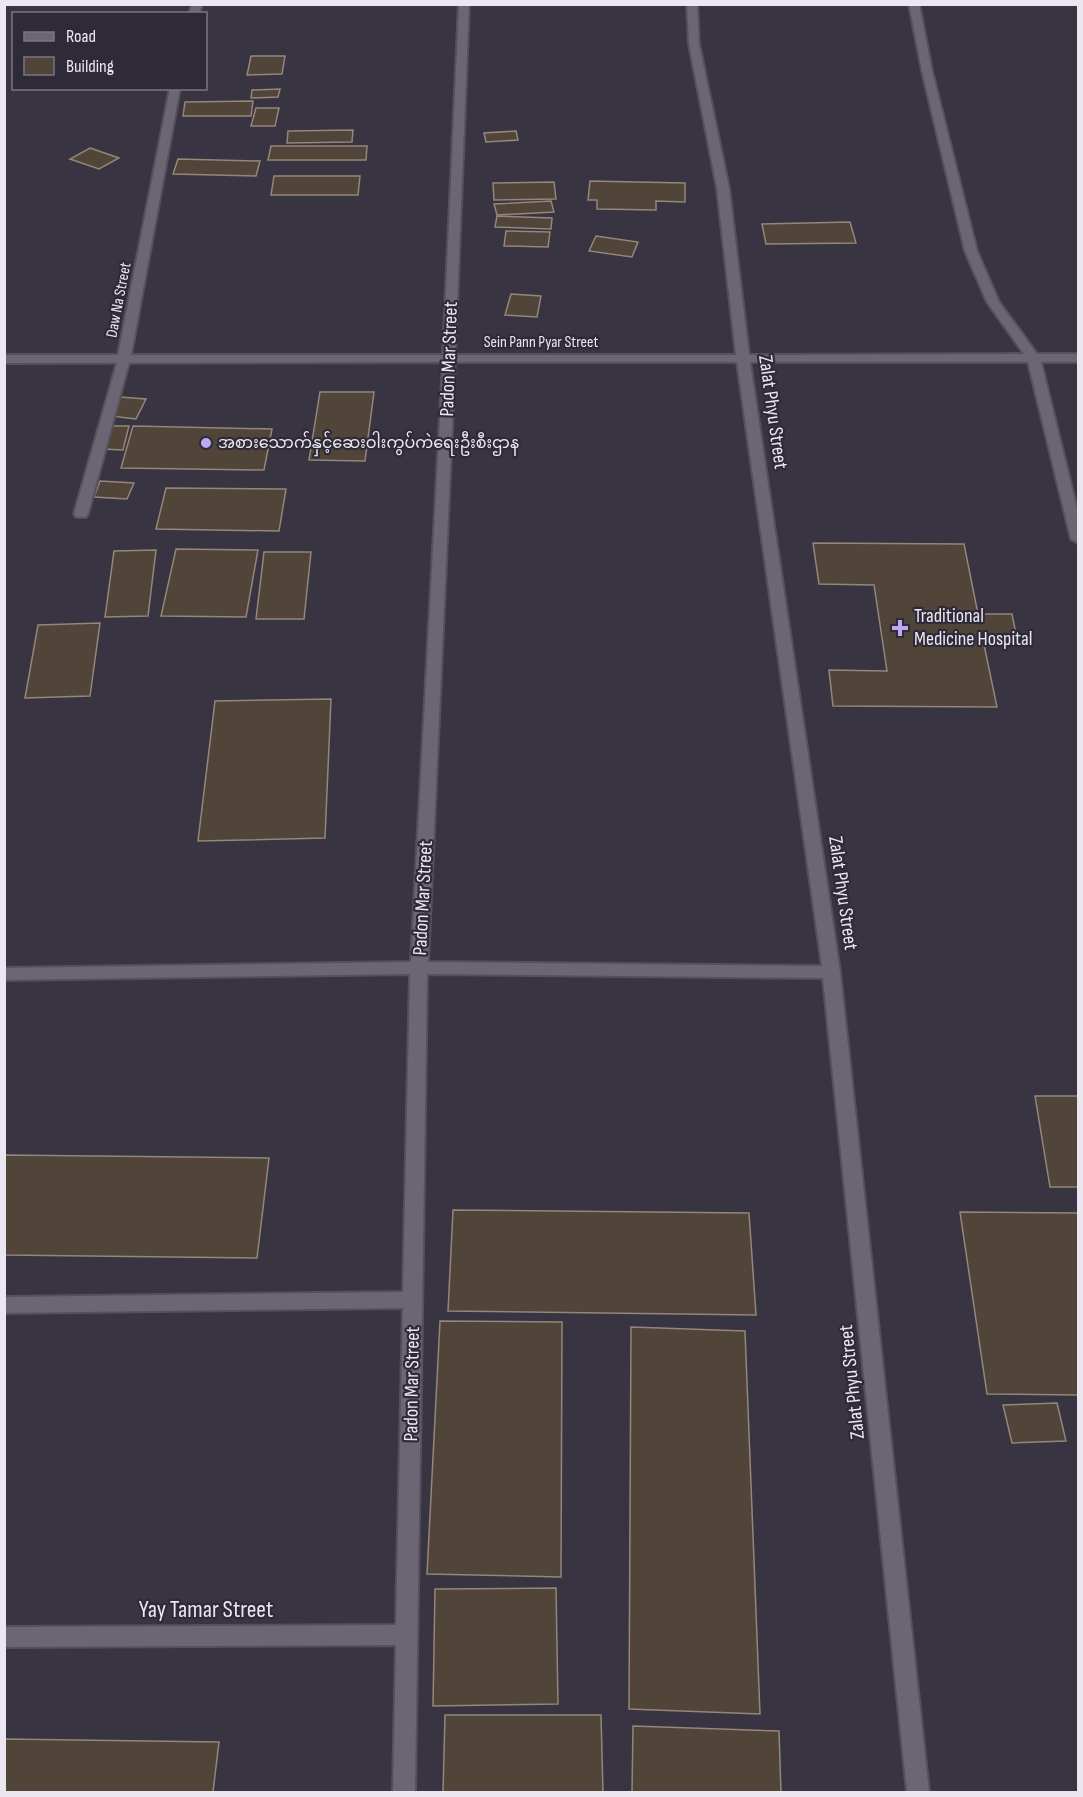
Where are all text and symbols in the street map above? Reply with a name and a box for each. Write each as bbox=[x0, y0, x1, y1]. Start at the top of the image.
legend bbox=[12, 12, 207, 90]
text: Road bbox=[66, 26, 96, 47]
text: Building bbox=[66, 56, 114, 77]
street label: Daw Na Street bbox=[102, 261, 136, 339]
street label: Padon Mar Street bbox=[435, 301, 463, 417]
street label: Sein Pann Pyar Street bbox=[484, 333, 598, 352]
street label: Zalat Phyu Street bbox=[753, 353, 793, 471]
place label: အစားသောက်နှင့်ဆေးဝါးကွပ်ကဲရေးဦးစီးဌာန bbox=[218, 431, 519, 457]
marker: အစားသောက်နှင့်ဆေးဝါးကွပ်ကဲရေးဦးစီးဌာန bbox=[199, 436, 213, 450]
place label: Traditional Medicine Hospital bbox=[914, 604, 1033, 651]
marker: Traditional Medicine Hospital bbox=[891, 619, 909, 637]
street label: Zalat Phyu Street bbox=[823, 834, 863, 952]
street label: Padon Mar Street bbox=[408, 840, 438, 956]
street label: Zalat Phyu Street bbox=[834, 1324, 870, 1440]
street label: Padon Mar Street bbox=[399, 1326, 425, 1442]
street label: Yay Tamar Street bbox=[139, 1595, 273, 1624]

